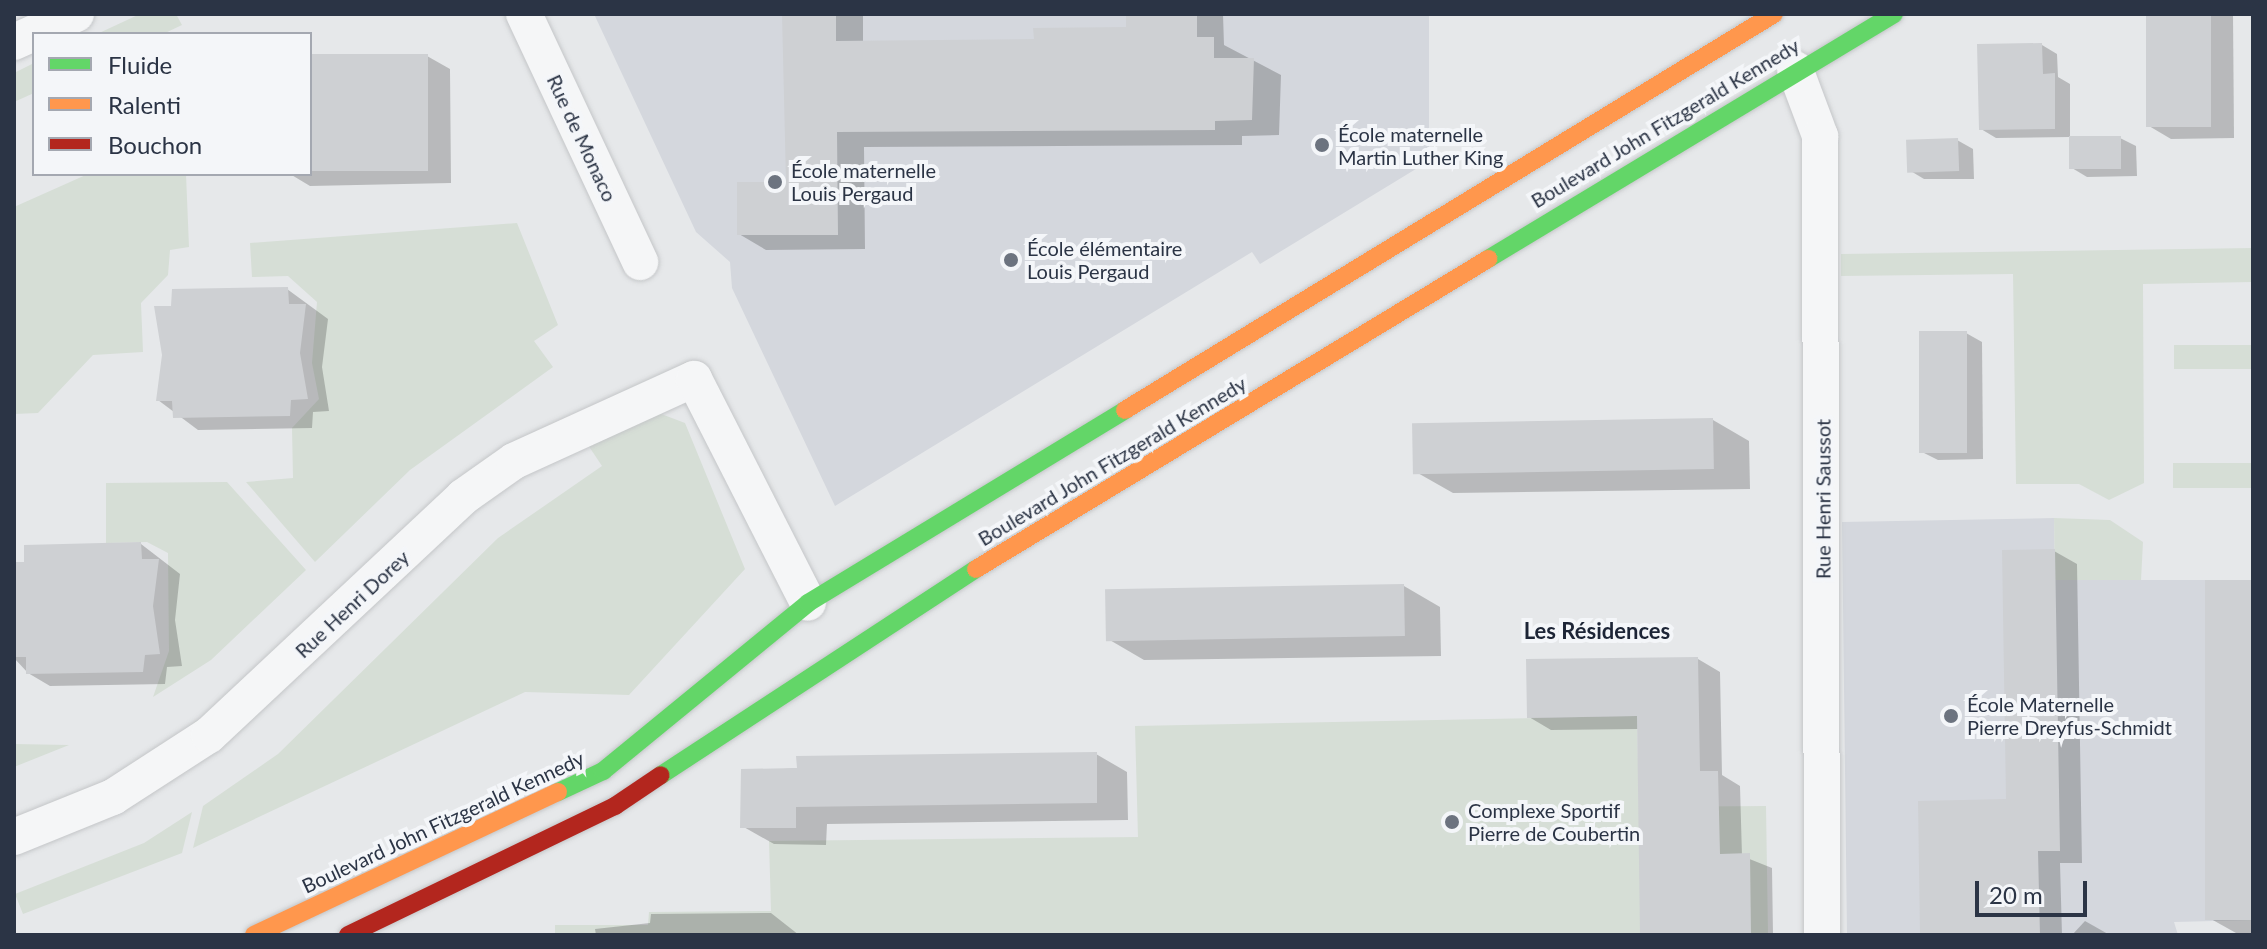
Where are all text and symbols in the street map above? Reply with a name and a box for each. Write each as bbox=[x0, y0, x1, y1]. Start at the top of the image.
legend bbox=[32, 32, 312, 176]
street label: Boulevard John Fitzgerald Kennedy bbox=[1526, 33, 1804, 213]
text: Fluide bbox=[108, 50, 172, 79]
street label: Rue de Monaco bbox=[542, 71, 622, 205]
text: Ralenti bbox=[108, 90, 181, 119]
place label: École maternelle Martin Luther King bbox=[1338, 122, 1504, 169]
text: Bouchon bbox=[108, 130, 202, 159]
marker: École maternelle Martin Luther King bbox=[1313, 136, 1331, 154]
place label: École maternelle Louis Pergaud bbox=[791, 158, 936, 205]
marker: École maternelle Louis Pergaud bbox=[766, 173, 784, 191]
place label: École élémentaire Louis Pergaud bbox=[1027, 236, 1182, 283]
marker: École élémentaire Louis Pergaud bbox=[1002, 251, 1020, 269]
street label: Boulevard John Fitzgerald Kennedy bbox=[973, 371, 1251, 551]
street label: Rue Henri Saussot bbox=[1811, 419, 1835, 579]
street label: Rue Henri Dorey bbox=[290, 545, 414, 663]
district label: Les Résidences bbox=[1524, 618, 1670, 644]
place label: École Maternelle Pierre Dreyfus-Schmidt bbox=[1967, 692, 2172, 739]
marker: École Maternelle Pierre Dreyfus-Schmidt bbox=[1942, 707, 1960, 725]
street label: Boulevard John Fitzgerald Kennedy bbox=[298, 746, 588, 898]
place label: Complexe Sportif Pierre de Coubertin bbox=[1468, 798, 1640, 845]
marker: Complexe Sportif Pierre de Coubertin bbox=[1443, 813, 1461, 831]
scale bar bbox=[1979, 865, 2091, 915]
text: 20 m bbox=[1989, 880, 2043, 909]

